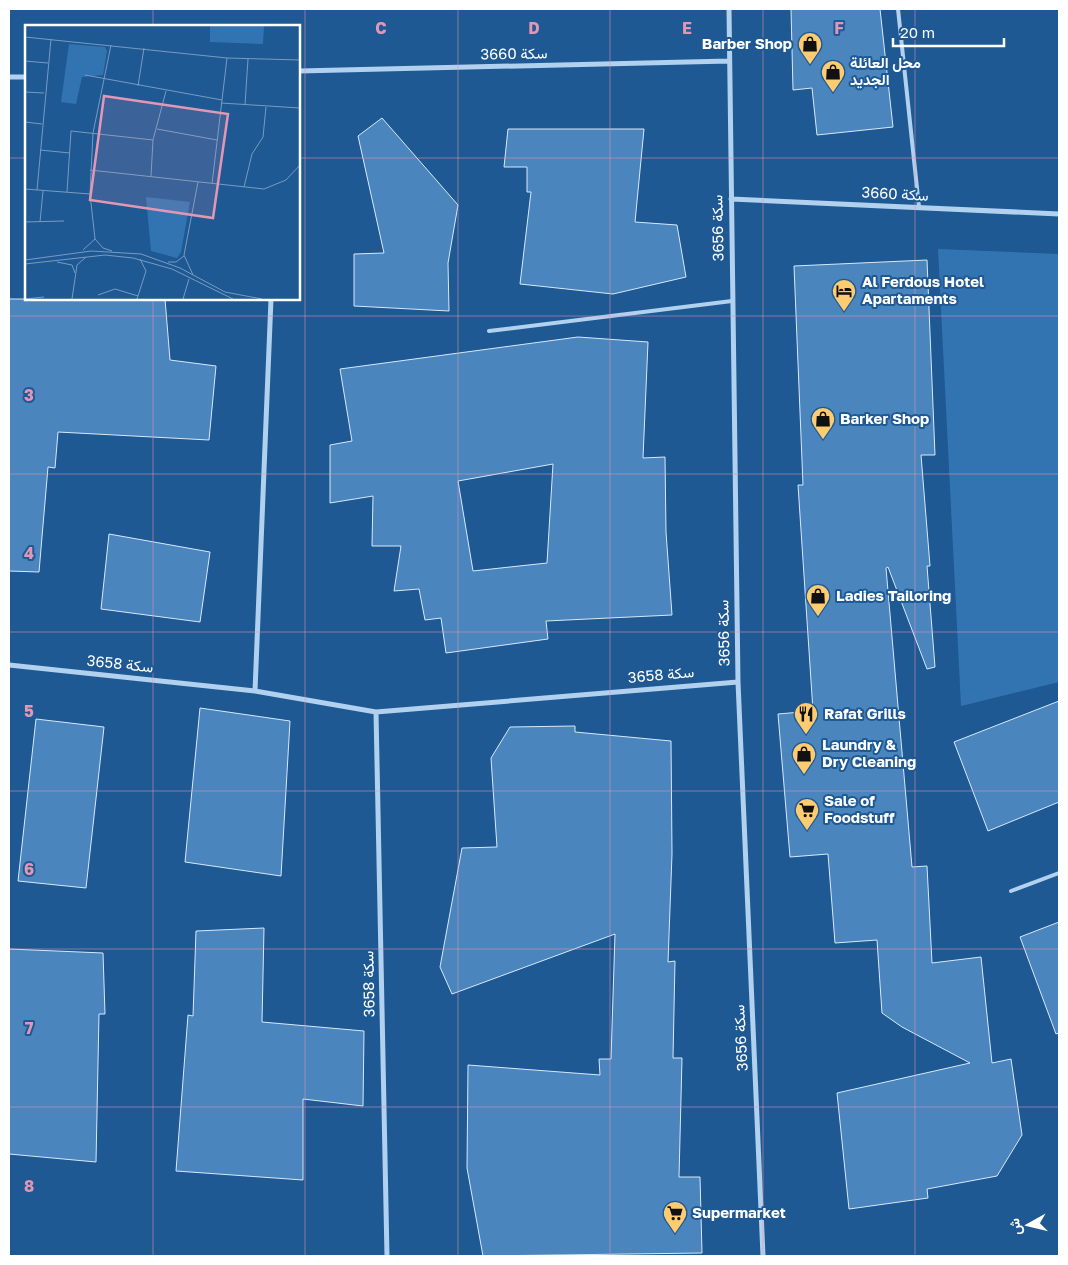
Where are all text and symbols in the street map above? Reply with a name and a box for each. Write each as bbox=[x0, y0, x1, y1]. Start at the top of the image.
scale bar bbox=[893, 15, 1004, 47]
text: C bbox=[375, 18, 387, 38]
text: D bbox=[528, 18, 540, 38]
text: E bbox=[682, 18, 692, 38]
text: F bbox=[834, 18, 844, 38]
text: 20 m bbox=[900, 23, 935, 41]
inset map bbox=[25, 25, 300, 300]
shop icon: Barber Shop bbox=[797, 31, 823, 65]
place label: Barber Shop bbox=[702, 34, 792, 52]
street label: سكة 3660 bbox=[480, 43, 548, 63]
place label: محل العائلة الجديد bbox=[850, 53, 921, 89]
shop icon: محل العائلة الجديد bbox=[820, 59, 846, 93]
street label: سكة 3660 bbox=[861, 182, 929, 204]
street label: سكة 3656 bbox=[707, 194, 727, 262]
place label: Al Ferdous Hotel Apartaments bbox=[862, 272, 984, 307]
hotel icon: Al Ferdous Hotel Apartaments bbox=[831, 278, 857, 312]
text: 3 bbox=[24, 385, 34, 405]
shop icon: Barker Shop bbox=[810, 406, 836, 440]
place label: Barker Shop bbox=[840, 409, 929, 427]
text: 4 bbox=[24, 543, 34, 563]
shop icon: Ladies Tailoring bbox=[805, 583, 831, 617]
place label: Ladies Tailoring bbox=[836, 586, 951, 604]
street label: سكة 3656 bbox=[713, 599, 733, 667]
street label: سكة 3658 bbox=[86, 651, 154, 675]
street label: سكة 3658 bbox=[627, 662, 695, 686]
text: 5 bbox=[24, 701, 34, 721]
restaurant icon: Rafat Grills bbox=[793, 701, 819, 735]
place label: Rafat Grills bbox=[824, 704, 906, 722]
place label: Laundry & Dry Cleaning bbox=[822, 735, 916, 770]
shop icon: Laundry & Dry Cleaning bbox=[791, 741, 817, 775]
place label: Sale of Foodstuff bbox=[824, 791, 895, 826]
supermarket icon: Sale of Foodstuff bbox=[794, 797, 820, 831]
text: 6 bbox=[24, 859, 34, 879]
street label: سكة 3658 bbox=[358, 950, 378, 1018]
street label: سكة 3656 bbox=[729, 1004, 751, 1072]
text: 7 bbox=[25, 1018, 34, 1038]
text: 8 bbox=[24, 1176, 34, 1196]
supermarket icon: Supermarket bbox=[662, 1200, 688, 1234]
north arrow bbox=[1003, 1200, 1053, 1250]
place label: Supermarket bbox=[692, 1203, 786, 1221]
text: ش bbox=[1005, 1217, 1025, 1236]

